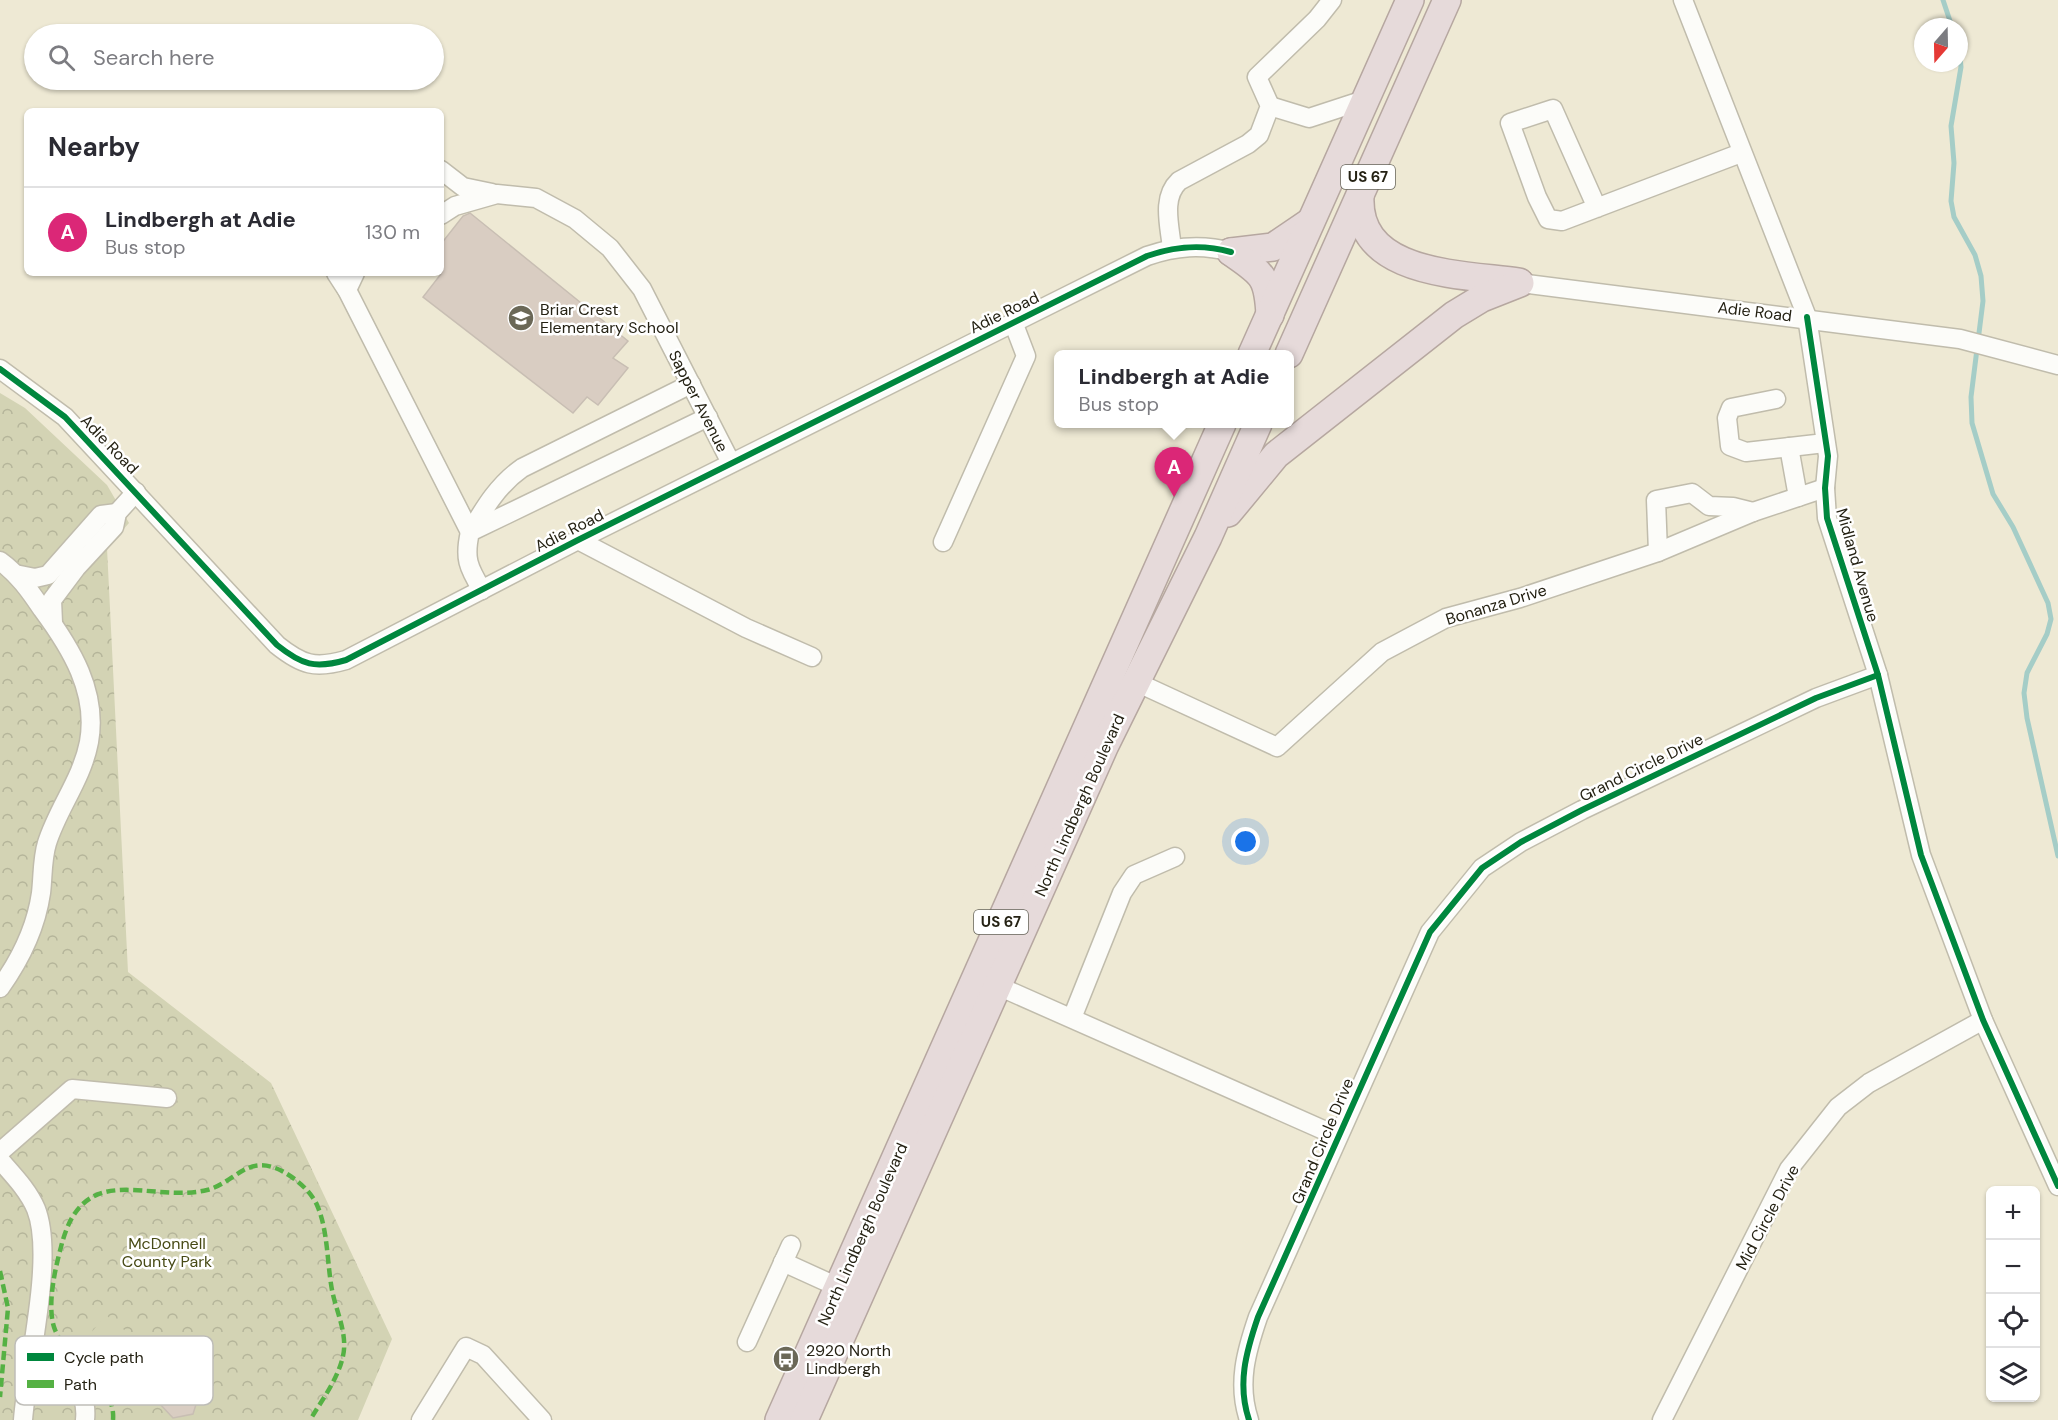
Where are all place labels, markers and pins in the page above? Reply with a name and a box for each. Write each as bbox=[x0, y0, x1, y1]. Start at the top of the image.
place label: Briar Crest Elementary School bbox=[540, 299, 678, 338]
school or university icon: Briar Crest Elementary School bbox=[506, 303, 536, 333]
pin: A bbox=[1154, 448, 1194, 497]
place label: 2920 North Lindbergh bbox=[806, 1340, 891, 1379]
bus stop icon: 2920 North Lindbergh bbox=[771, 1344, 801, 1374]

